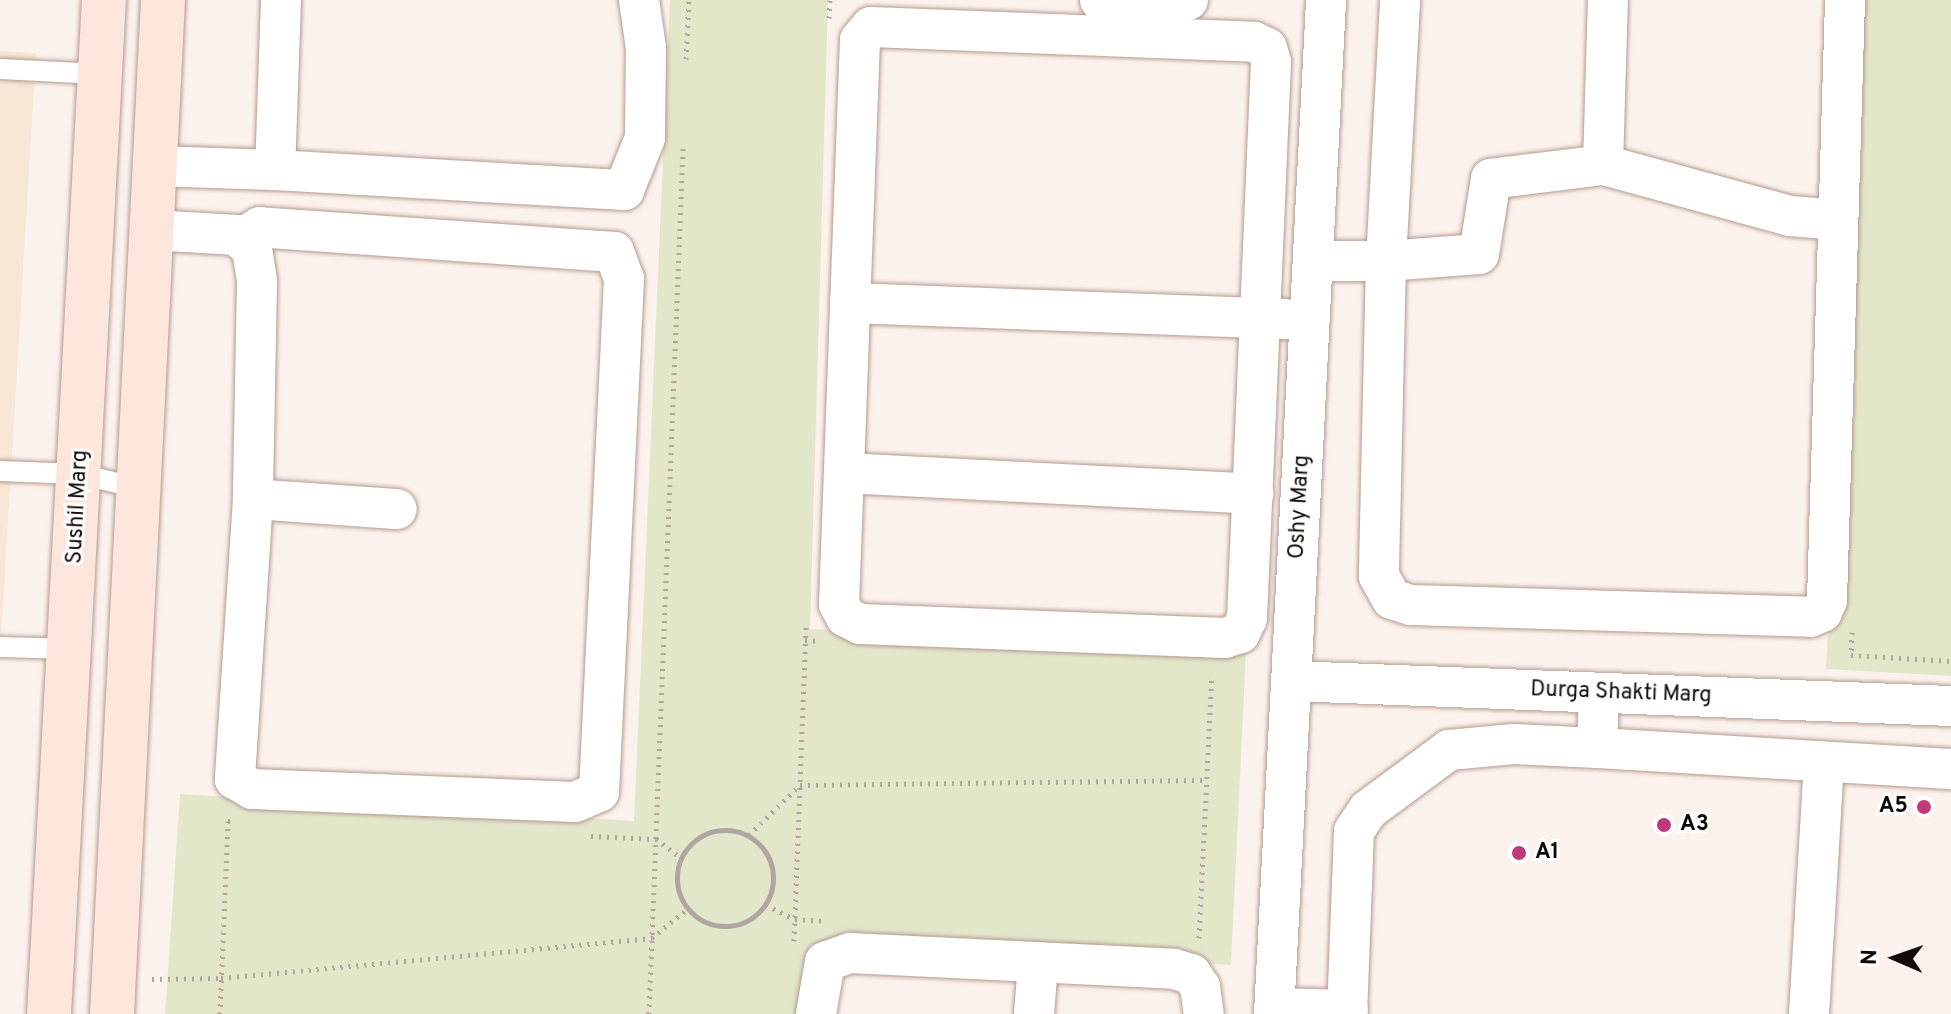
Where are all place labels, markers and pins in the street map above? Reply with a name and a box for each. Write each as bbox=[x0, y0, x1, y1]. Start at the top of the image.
place label: A5 bbox=[1879, 794, 1908, 820]
marker: A5 bbox=[1915, 798, 1933, 816]
place label: A3 bbox=[1680, 812, 1709, 838]
marker: A3 bbox=[1655, 816, 1673, 834]
place label: A1 bbox=[1535, 840, 1559, 866]
marker: A1 bbox=[1510, 844, 1528, 862]

